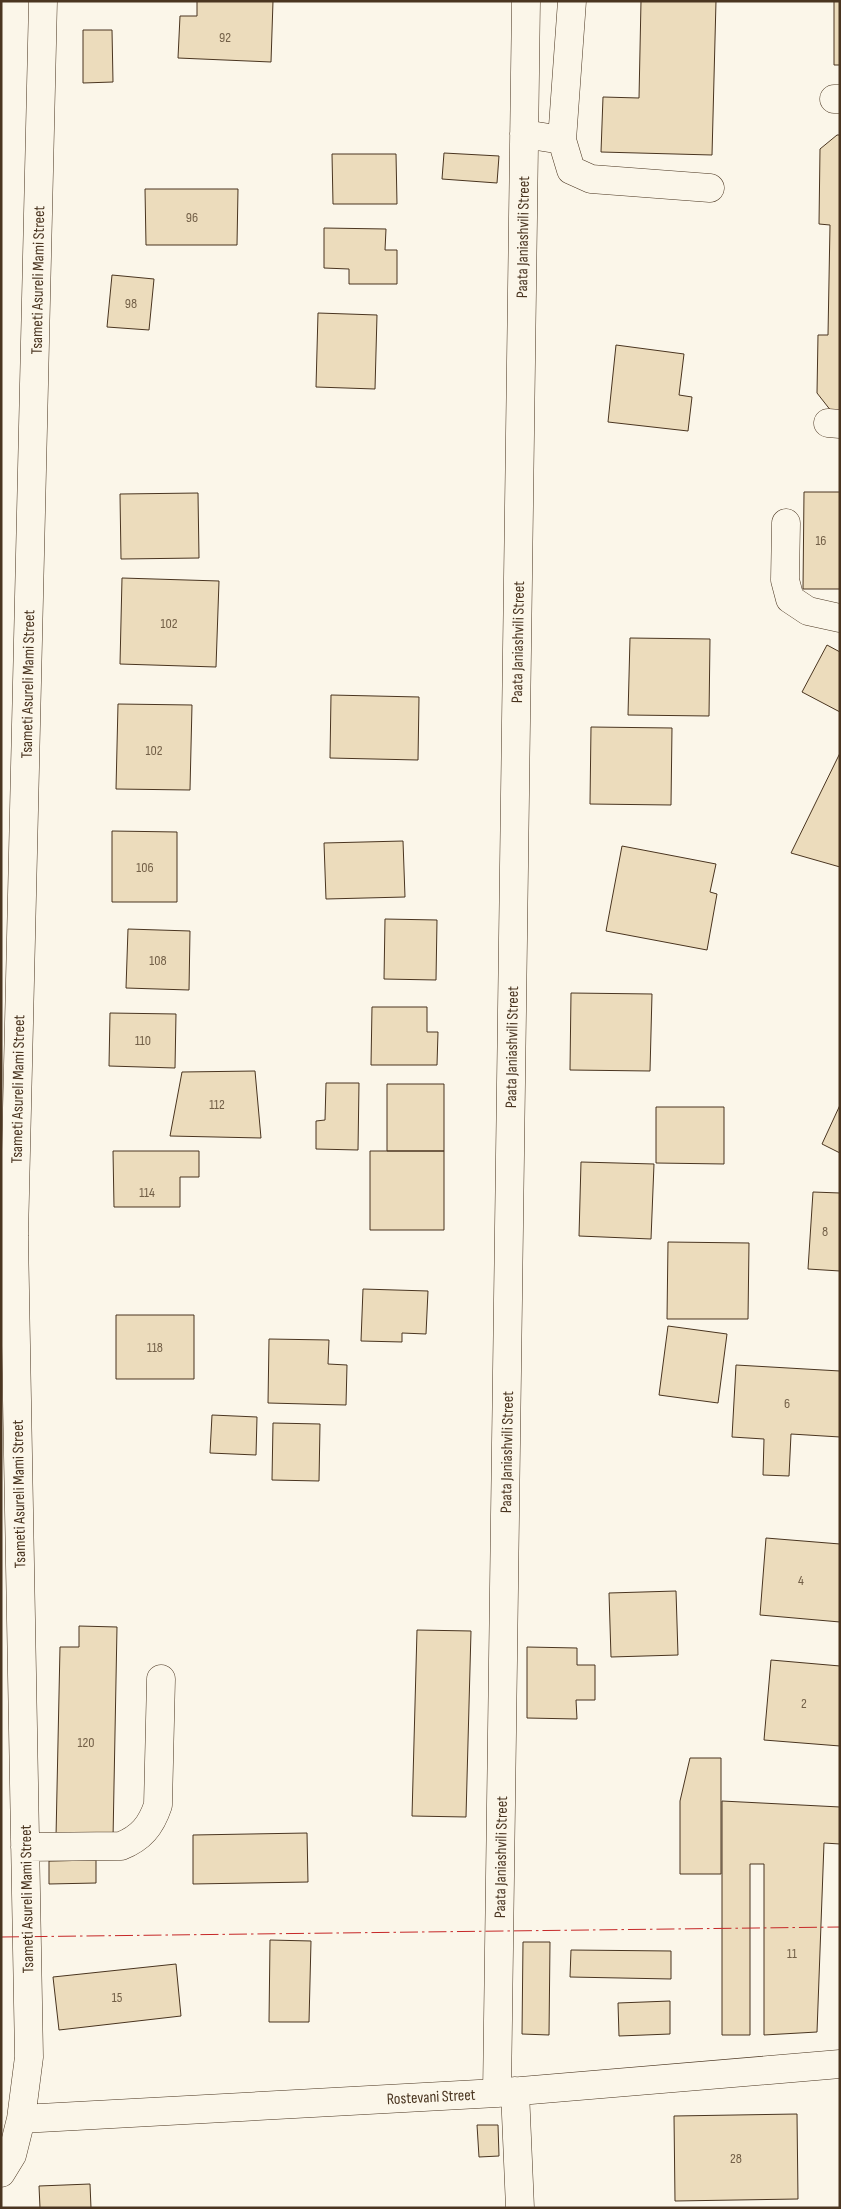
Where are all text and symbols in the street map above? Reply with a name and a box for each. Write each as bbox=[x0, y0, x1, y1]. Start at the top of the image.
house number: 92 bbox=[219, 29, 231, 46]
street label: Paata Janiashvili Street bbox=[513, 176, 534, 298]
street label: Tsameti Asureli Mami Street bbox=[28, 205, 49, 354]
house number: 96 bbox=[186, 209, 198, 226]
house number: 98 bbox=[125, 295, 137, 312]
house number: 16 bbox=[815, 532, 827, 549]
street label: Paata Janiashvili Street bbox=[508, 581, 529, 703]
street label: Tsameti Asureli Mami Street bbox=[18, 609, 39, 758]
house number: 102 bbox=[161, 615, 178, 632]
house number: 102 bbox=[146, 742, 163, 759]
house number: 106 bbox=[136, 859, 154, 876]
house number: 108 bbox=[149, 952, 167, 969]
street label: Paata Janiashvili Street bbox=[502, 986, 523, 1108]
street label: Tsameti Asureli Mami Street bbox=[8, 1014, 29, 1163]
house number: 110 bbox=[135, 1032, 151, 1049]
house number: 112 bbox=[209, 1096, 225, 1113]
house number: 114 bbox=[139, 1184, 155, 1201]
house number: 8 bbox=[822, 1223, 828, 1240]
house number: 118 bbox=[147, 1339, 163, 1356]
street label: Paata Janiashvili Street bbox=[497, 1391, 518, 1513]
house number: 6 bbox=[784, 1395, 790, 1412]
street label: Tsameti Asureli Mami Street bbox=[9, 1419, 30, 1568]
house number: 4 bbox=[798, 1572, 804, 1589]
house number: 2 bbox=[801, 1695, 807, 1712]
house number: 120 bbox=[77, 1734, 95, 1751]
street label: Paata Janiashvili Street bbox=[491, 1796, 512, 1918]
street label: Tsameti Asureli Mami Street bbox=[17, 1824, 38, 1973]
house number: 11 bbox=[787, 1945, 797, 1962]
house number: 15 bbox=[112, 1989, 123, 2006]
street label: Rostevani Street bbox=[386, 2086, 476, 2109]
house number: 28 bbox=[730, 2150, 742, 2167]

